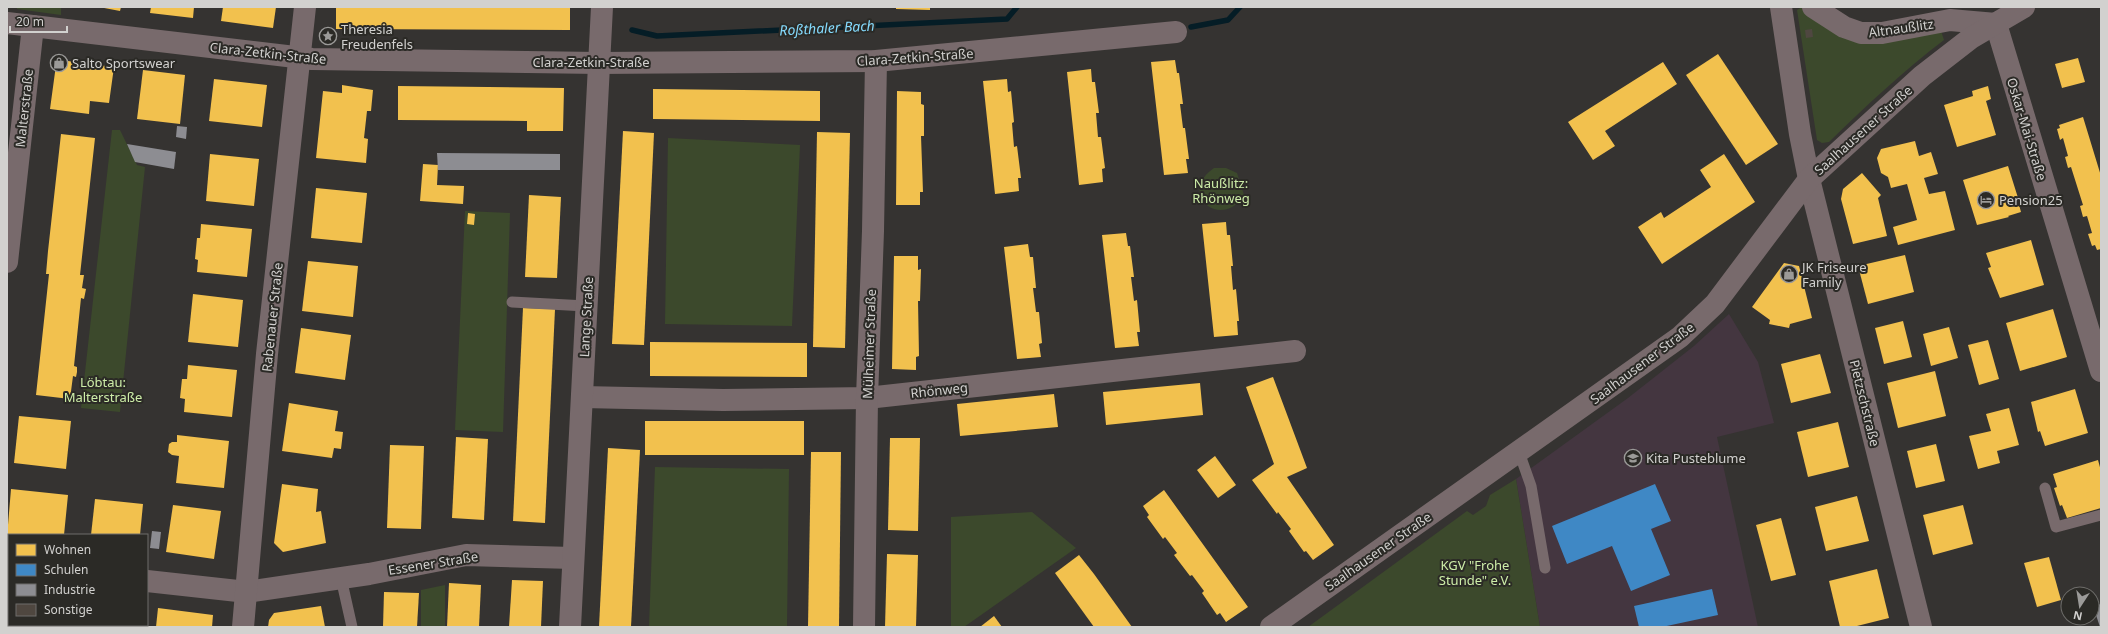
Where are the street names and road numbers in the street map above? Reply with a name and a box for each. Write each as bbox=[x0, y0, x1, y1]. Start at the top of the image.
street label: Altnaußlitz bbox=[1867, 15, 1935, 41]
street label: Clara-Zetkin-Straße bbox=[209, 38, 327, 68]
street label: Clara-Zetkin-Straße bbox=[856, 44, 974, 70]
street label: Clara-Zetkin-Straße bbox=[532, 53, 650, 71]
street label: Malterstraße bbox=[11, 68, 37, 148]
street label: Oskar-Mai-Straße bbox=[2003, 75, 2051, 183]
street label: Saalhausener Straße bbox=[1810, 81, 1916, 179]
street label: Rabenauer Straße bbox=[257, 261, 287, 373]
street label: Lange Straße bbox=[575, 276, 597, 358]
street label: Mülheimer Straße bbox=[858, 289, 880, 399]
street label: Saalhausener Straße bbox=[1586, 318, 1698, 408]
street label: Pietzschstraße bbox=[1846, 358, 1884, 448]
street label: Rhönweg bbox=[909, 378, 969, 402]
street label: Saalhausener Straße bbox=[1321, 508, 1435, 594]
street label: Essener Straße bbox=[387, 547, 479, 579]

